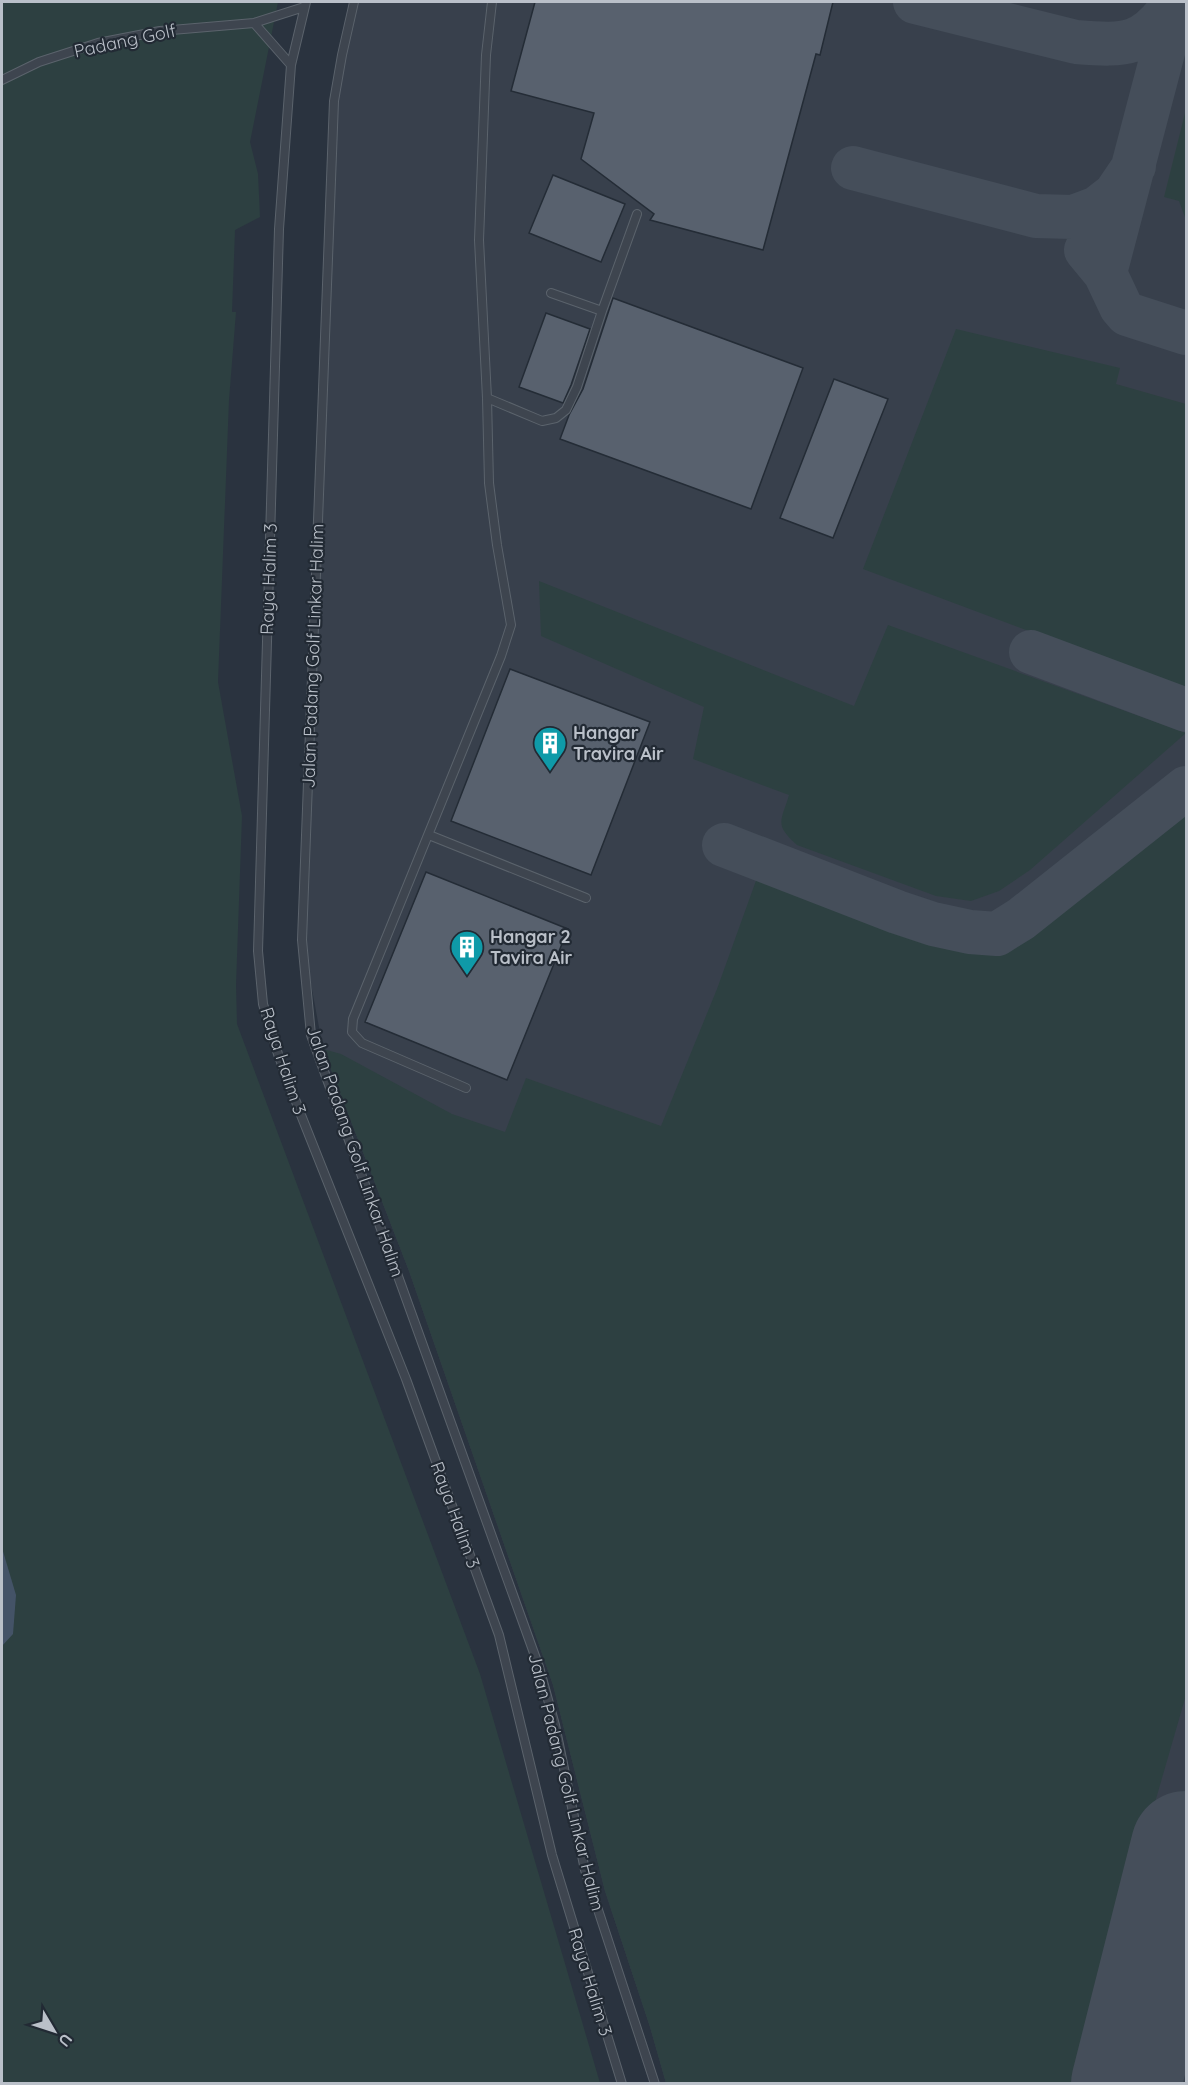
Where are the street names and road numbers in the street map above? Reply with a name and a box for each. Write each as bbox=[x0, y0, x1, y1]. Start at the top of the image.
street label: Padang Golf bbox=[72, 18, 179, 63]
street label: Raya Halim 3 bbox=[255, 523, 282, 635]
street label: Jalan Padang Golf Linkar Halim bbox=[296, 523, 329, 789]
street label: Raya Halim 3 bbox=[255, 1004, 312, 1118]
street label: Jalan Padang Golf Linkar Halim bbox=[301, 1022, 409, 1280]
street label: Raya Halim 3 bbox=[426, 1458, 485, 1571]
street label: Jalan Padang Golf Linkar Halim bbox=[523, 1651, 610, 1913]
street label: Raya Halim 3 bbox=[563, 1925, 618, 2039]

